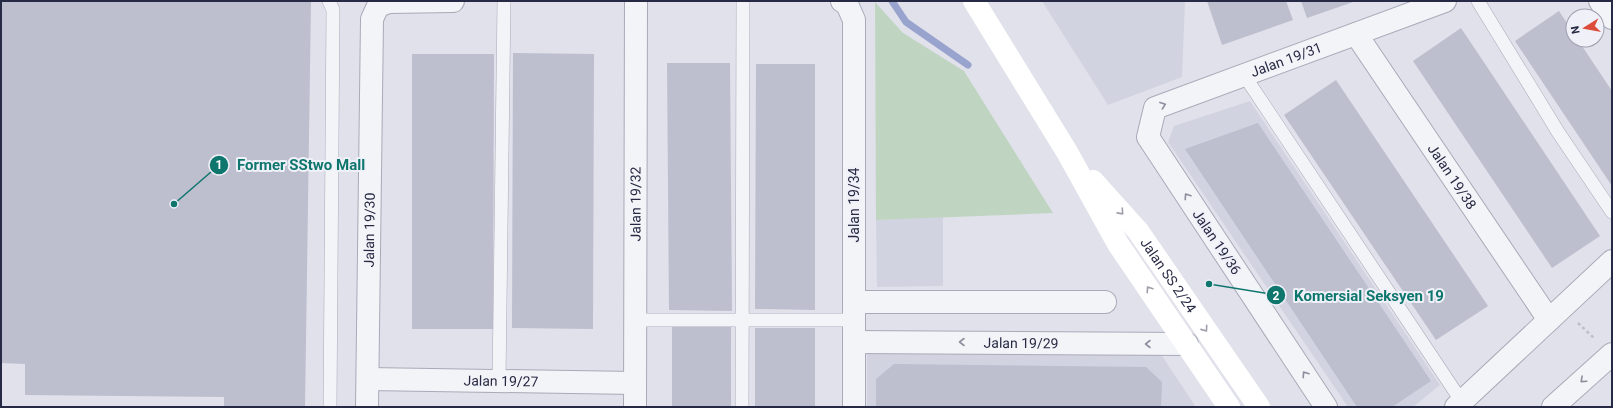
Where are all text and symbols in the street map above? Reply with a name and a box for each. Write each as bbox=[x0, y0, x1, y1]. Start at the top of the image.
north arrow bbox=[1565, 8, 1605, 48]
text: N bbox=[1569, 25, 1583, 35]
street label: Jalan 19/31 bbox=[1248, 39, 1324, 80]
one-way arrow bbox=[1160, 101, 1167, 109]
street label: Jalan 19/38 bbox=[1425, 141, 1480, 212]
callout: Former SStwo Mall bbox=[209, 151, 373, 178]
text: Former SStwo Mall bbox=[237, 156, 365, 174]
text: 1 bbox=[216, 158, 222, 172]
street label: Jalan 19/32 bbox=[627, 166, 644, 241]
street label: Jalan 19/34 bbox=[846, 167, 862, 242]
street label: Jalan 19/30 bbox=[361, 192, 378, 268]
one-way arrow bbox=[1184, 193, 1191, 200]
street label: Jalan 19/36 bbox=[1189, 207, 1245, 278]
one-way arrow bbox=[1116, 208, 1123, 215]
street label: Jalan SS 2/24 bbox=[1137, 235, 1200, 316]
callout: Komersial Seksyen 19 bbox=[1266, 282, 1452, 309]
one-way arrow bbox=[1147, 286, 1154, 293]
text: Komersial Seksyen 19 bbox=[1294, 287, 1444, 305]
text: 2 bbox=[1273, 289, 1280, 303]
one-way arrow bbox=[1200, 325, 1208, 332]
street label: Jalan 19/29 bbox=[984, 335, 1058, 351]
one-way arrow bbox=[959, 338, 965, 346]
one-way arrow bbox=[1145, 340, 1151, 348]
street label: Jalan 19/27 bbox=[463, 372, 539, 390]
one-way arrow bbox=[1303, 372, 1310, 379]
one-way arrow bbox=[1580, 375, 1588, 383]

